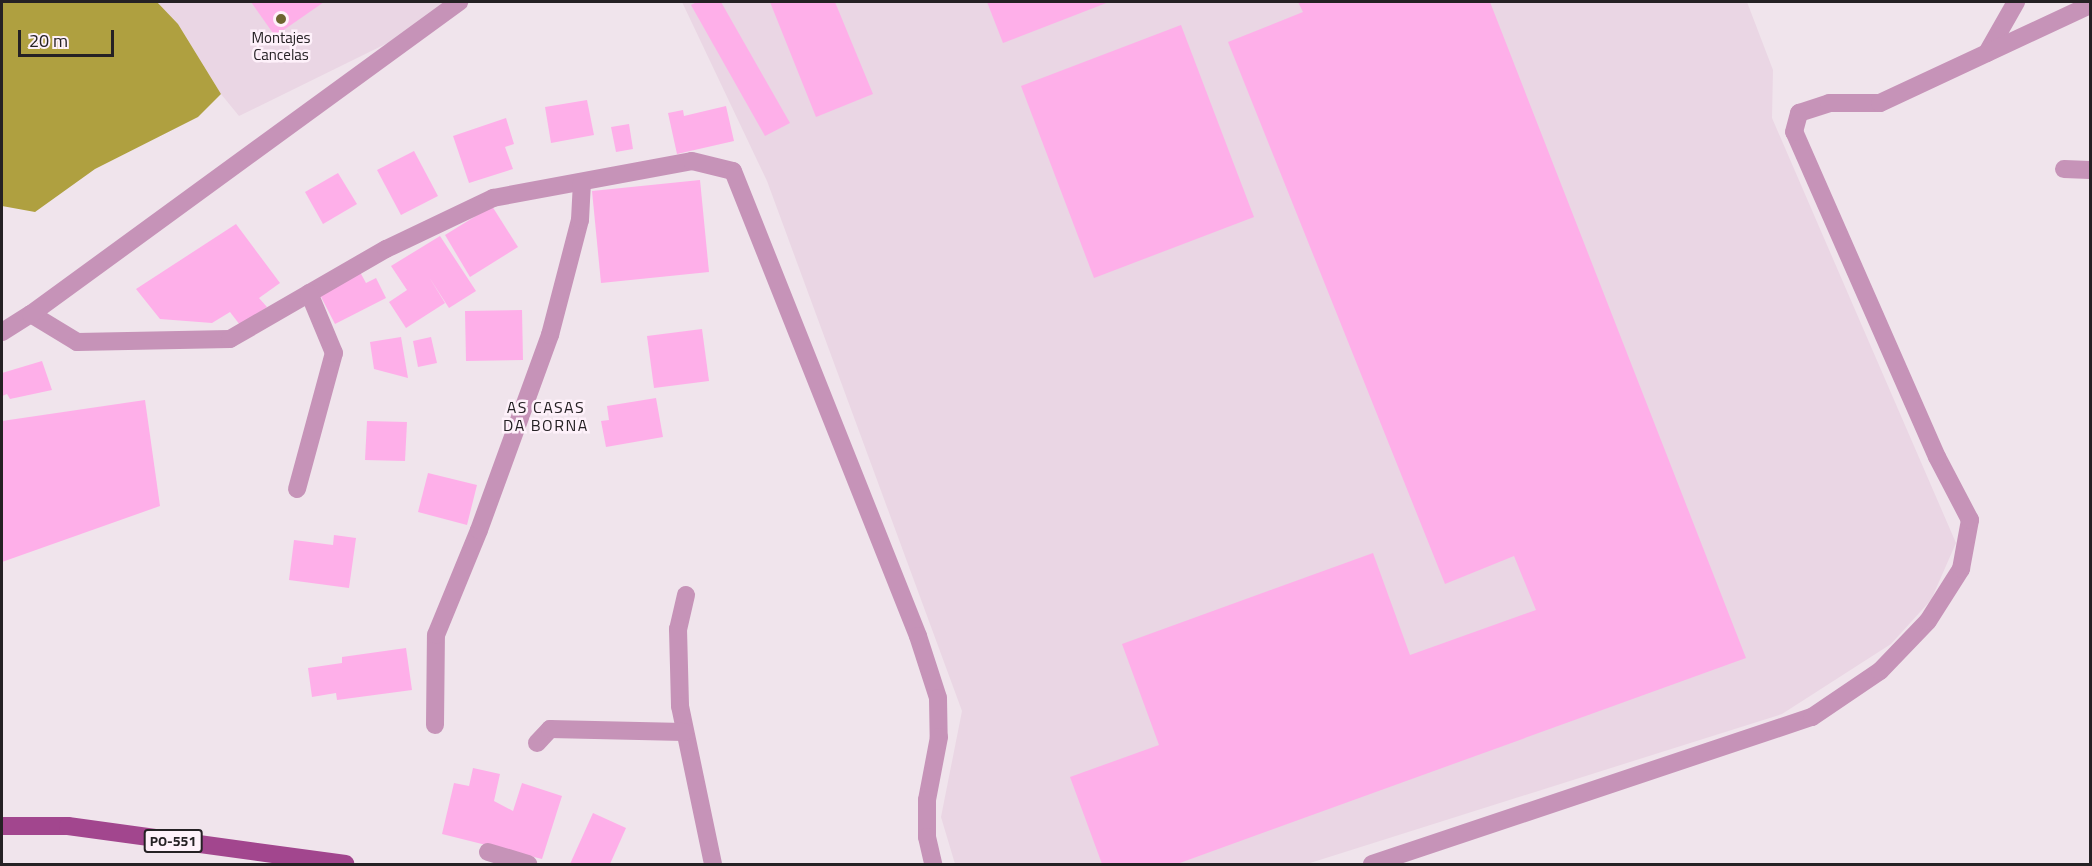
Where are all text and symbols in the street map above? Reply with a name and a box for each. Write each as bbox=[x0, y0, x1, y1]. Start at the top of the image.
marker: Montajes Cancelas bbox=[274, 12, 288, 26]
scale bar bbox=[21, 18, 117, 56]
text: 20 m bbox=[29, 27, 68, 54]
place label: Montajes Cancelas bbox=[251, 28, 311, 63]
district label: AS CASAS DA BORNA bbox=[503, 397, 589, 435]
road number: PO-551 bbox=[143, 830, 203, 852]

